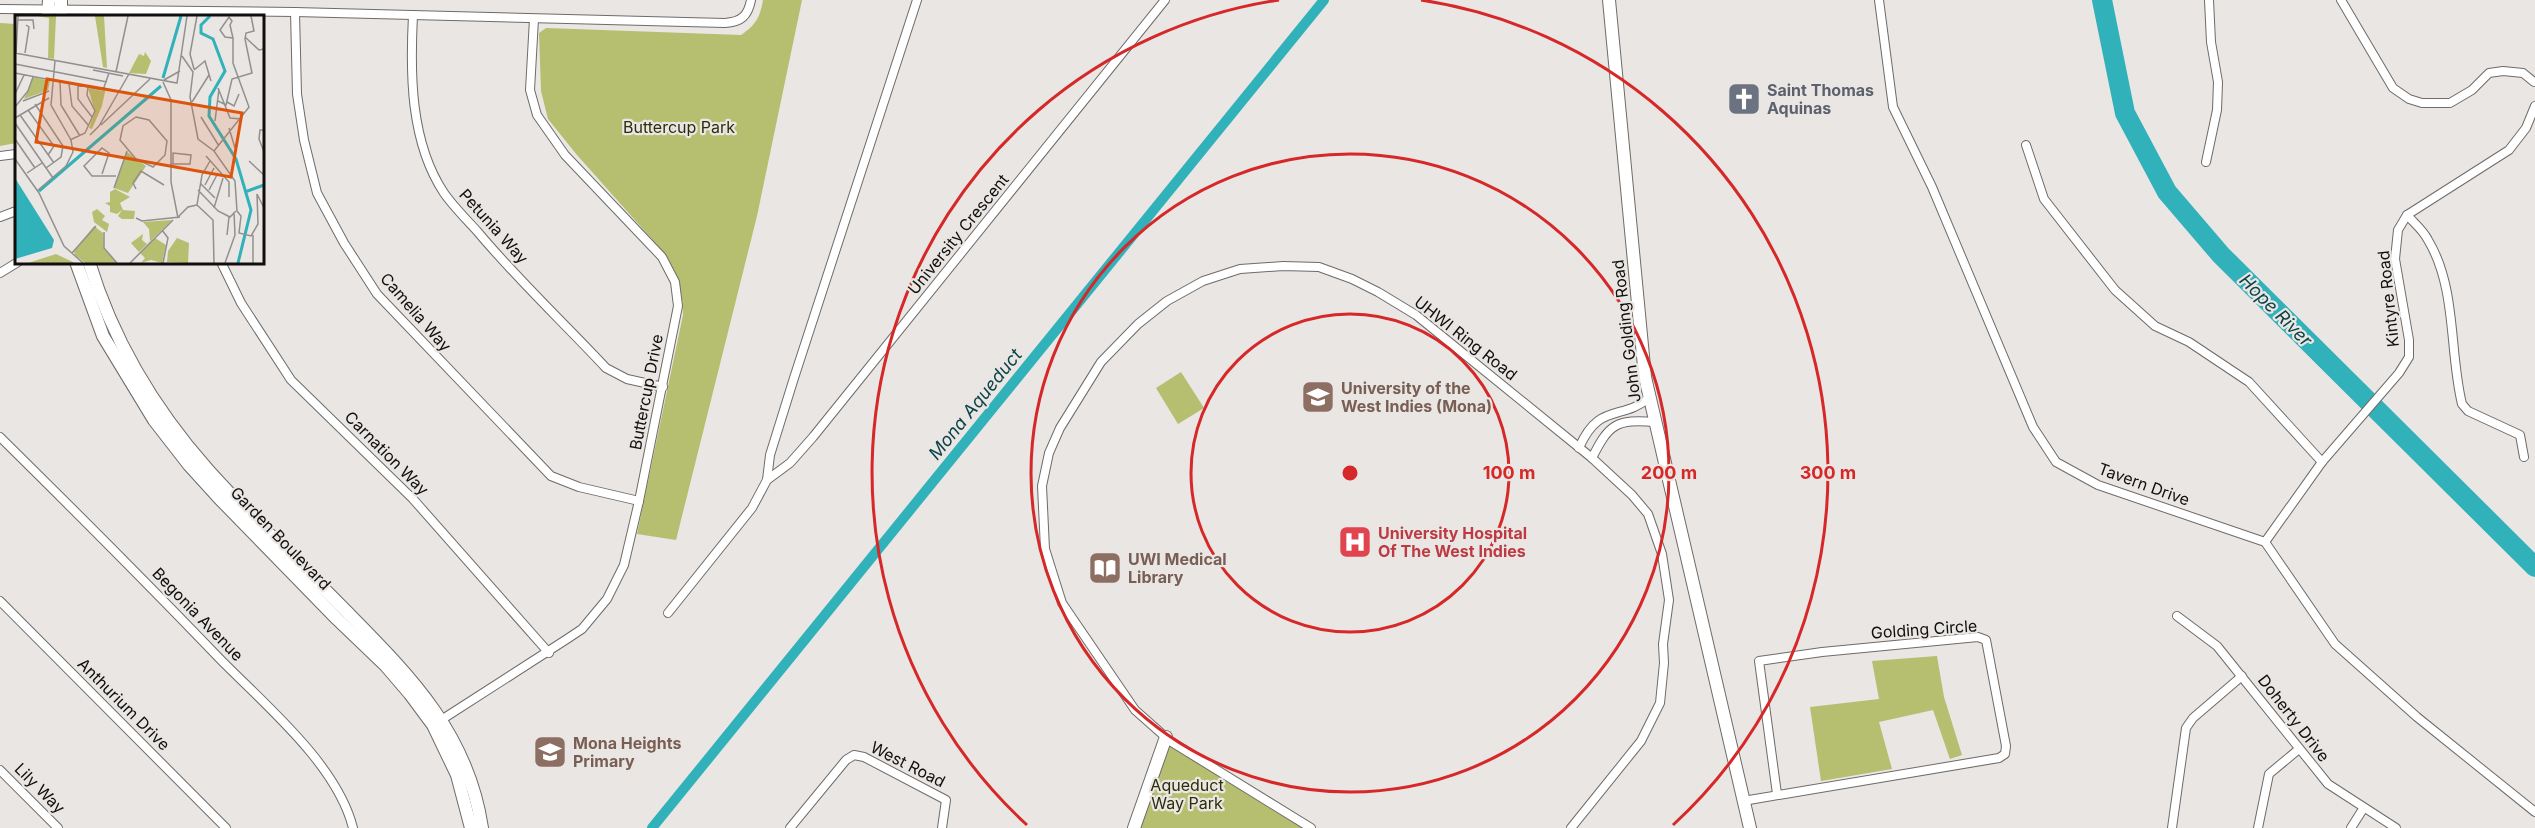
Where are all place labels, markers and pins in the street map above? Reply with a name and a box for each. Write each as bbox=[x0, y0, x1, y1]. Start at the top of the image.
place label: Saint Thomas Aquinas bbox=[1767, 80, 1874, 118]
church icon: Saint Thomas Aquinas bbox=[1726, 81, 1762, 117]
place label: University of the West Indies (Mona) bbox=[1341, 378, 1492, 416]
school or university icon: University of the West Indies (Mona) bbox=[1300, 379, 1336, 415]
centre of rings bbox=[1340, 463, 1360, 483]
place label: University Hospital Of The West Indies bbox=[1378, 523, 1527, 561]
hospital icon: University Hospital Of The West Indies bbox=[1337, 524, 1373, 560]
place label: UWI Medical Library bbox=[1128, 549, 1227, 587]
library icon: UWI Medical Library bbox=[1087, 550, 1123, 586]
place label: Mona Heights Primary bbox=[573, 733, 681, 771]
school or university icon: Mona Heights Primary bbox=[532, 734, 568, 770]

